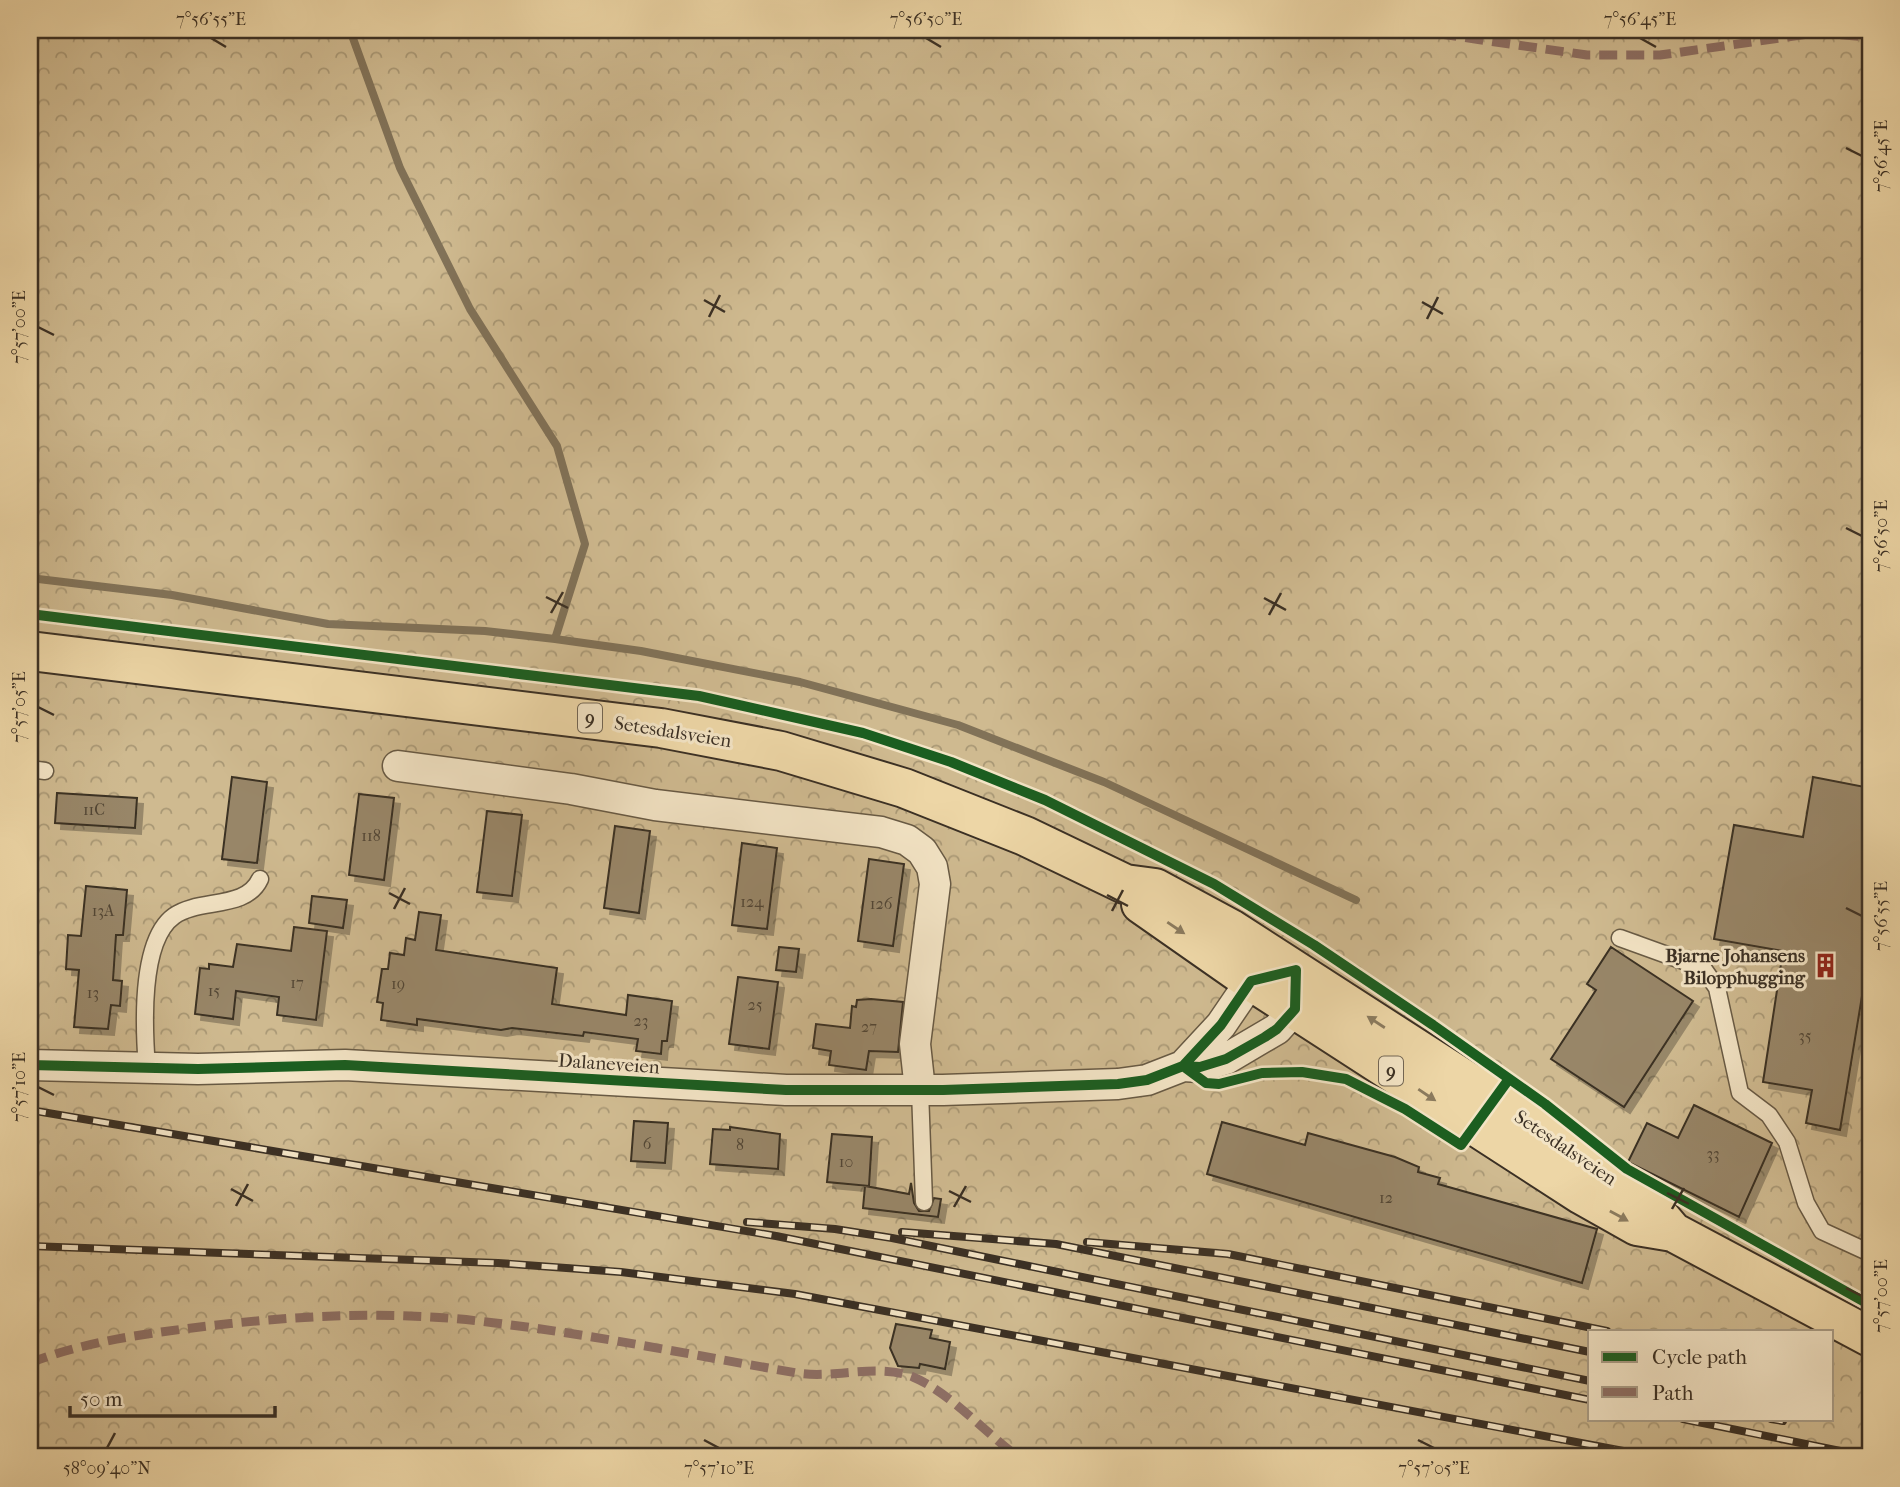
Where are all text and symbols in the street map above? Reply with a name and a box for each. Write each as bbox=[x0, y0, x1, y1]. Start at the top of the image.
text: 7°56'55"E bbox=[176, 9, 246, 30]
text: 7°56'50"E bbox=[890, 9, 962, 30]
text: 7°56'45"E bbox=[1604, 9, 1676, 30]
text: 7°56'45"E bbox=[1871, 120, 1892, 192]
text: 7°57'00"E bbox=[9, 290, 30, 364]
text: 7°56'50"E bbox=[1871, 500, 1892, 572]
text: 7°57'05"E bbox=[9, 671, 30, 743]
road number: 9 bbox=[578, 704, 602, 732]
street label: Setesdalsveien bbox=[613, 712, 733, 752]
house number: 11C bbox=[83, 800, 105, 819]
house number: 118 bbox=[361, 826, 381, 845]
text: 7°56'55"E bbox=[1871, 881, 1892, 951]
house number: 124 bbox=[740, 892, 764, 911]
house number: 126 bbox=[870, 894, 893, 913]
house number: 13A bbox=[92, 901, 115, 920]
one-way arrow bbox=[1166, 922, 1186, 935]
place label: Bjarne Johansens Bilopphugging bbox=[1665, 945, 1806, 989]
building icon: Bjarne Johansens Bilopphugging bbox=[1811, 952, 1839, 980]
house number: 17 bbox=[290, 973, 304, 992]
house number: 19 bbox=[391, 974, 405, 993]
house number: 15 bbox=[208, 981, 220, 1000]
house number: 13 bbox=[87, 983, 99, 1002]
house number: 25 bbox=[747, 995, 763, 1014]
house number: 23 bbox=[634, 1011, 648, 1030]
one-way arrow bbox=[1366, 1016, 1385, 1029]
house number: 27 bbox=[861, 1017, 877, 1036]
house number: 35 bbox=[1798, 1026, 1812, 1045]
street label: Dalaneveien bbox=[557, 1049, 661, 1079]
text: 7°57'10"E bbox=[9, 1052, 30, 1122]
road number: 9 bbox=[1379, 1056, 1403, 1086]
one-way arrow bbox=[1417, 1088, 1436, 1101]
street label: Setesdalsveien bbox=[1510, 1106, 1621, 1190]
house number: 6 bbox=[643, 1134, 652, 1153]
house number: 8 bbox=[736, 1135, 744, 1154]
house number: 33 bbox=[1706, 1144, 1720, 1163]
house number: 10 bbox=[839, 1152, 853, 1171]
house number: 12 bbox=[1379, 1188, 1393, 1207]
one-way arrow bbox=[1609, 1210, 1629, 1222]
text: 7°57'00"E bbox=[1871, 1259, 1892, 1333]
legend bbox=[1588, 1330, 1834, 1420]
text: Cycle path bbox=[1652, 1345, 1747, 1369]
scale bar bbox=[70, 1375, 275, 1419]
text: Path bbox=[1652, 1381, 1694, 1405]
text: 50 m bbox=[80, 1387, 123, 1411]
text: 58°09'40"N bbox=[63, 1458, 151, 1479]
text: 7°57'10"E bbox=[684, 1458, 754, 1479]
text: 7°57'05"E bbox=[1398, 1458, 1470, 1479]

